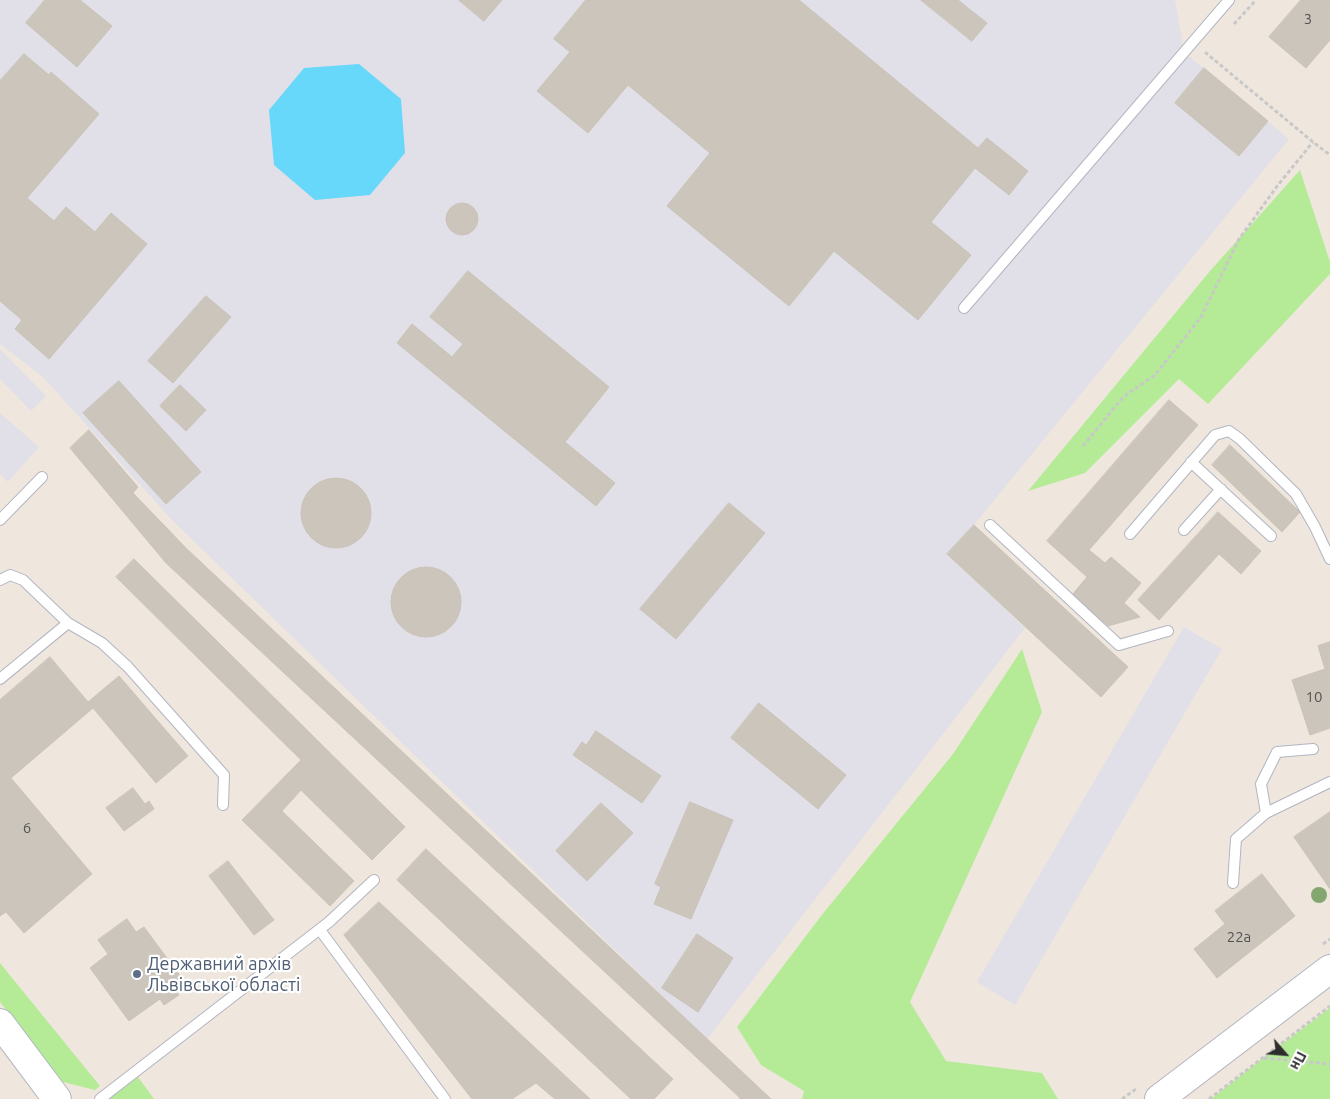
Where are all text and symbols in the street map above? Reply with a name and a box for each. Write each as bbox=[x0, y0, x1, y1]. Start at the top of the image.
house number: 3 bbox=[1304, 10, 1312, 28]
house number: 10 bbox=[1306, 688, 1322, 706]
house number: 6 bbox=[23, 819, 31, 837]
house number: 22а bbox=[1227, 928, 1251, 946]
place label: Державний архів Львівської області bbox=[147, 953, 300, 996]
marker: Державний архів Львівської області bbox=[131, 968, 143, 980]
north arrow bbox=[1260, 1029, 1310, 1079]
text: Пн bbox=[1287, 1049, 1310, 1073]

